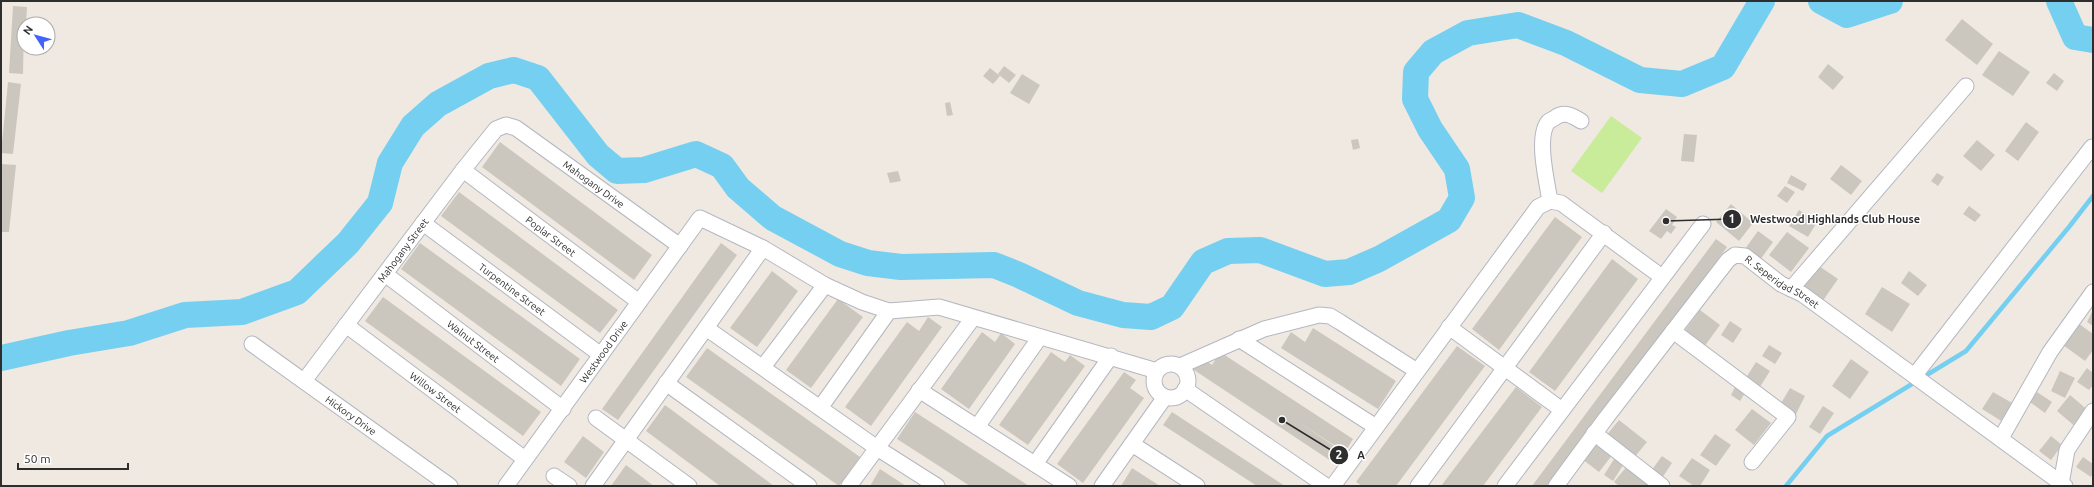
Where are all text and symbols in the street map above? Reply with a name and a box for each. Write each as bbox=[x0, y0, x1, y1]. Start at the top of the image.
north arrow bbox=[16, 16, 56, 56]
text: N bbox=[21, 23, 35, 37]
street label: Mahogany Drive bbox=[561, 159, 626, 210]
callout: Westwood Highlands Club House bbox=[1722, 207, 1928, 230]
text: 1 bbox=[1729, 212, 1735, 225]
text: Westwood Highlands Club House bbox=[1750, 213, 1920, 225]
street label: Poplar Street bbox=[524, 214, 578, 259]
street label: Mahogany Street bbox=[376, 216, 431, 284]
street label: R. Seperidad Street bbox=[1743, 253, 1821, 311]
street label: Turpentine Street bbox=[477, 261, 547, 318]
street label: Walnut Street bbox=[445, 318, 501, 365]
street label: Westwood Drive bbox=[578, 319, 630, 385]
street label: Willow Street bbox=[408, 370, 463, 415]
street label: Hickory Drive bbox=[323, 394, 378, 437]
callout: A bbox=[1329, 444, 1373, 467]
scale bar bbox=[18, 445, 128, 471]
text: 2 bbox=[1336, 448, 1343, 461]
text: A bbox=[1357, 449, 1365, 461]
text: 50 m bbox=[24, 452, 51, 465]

